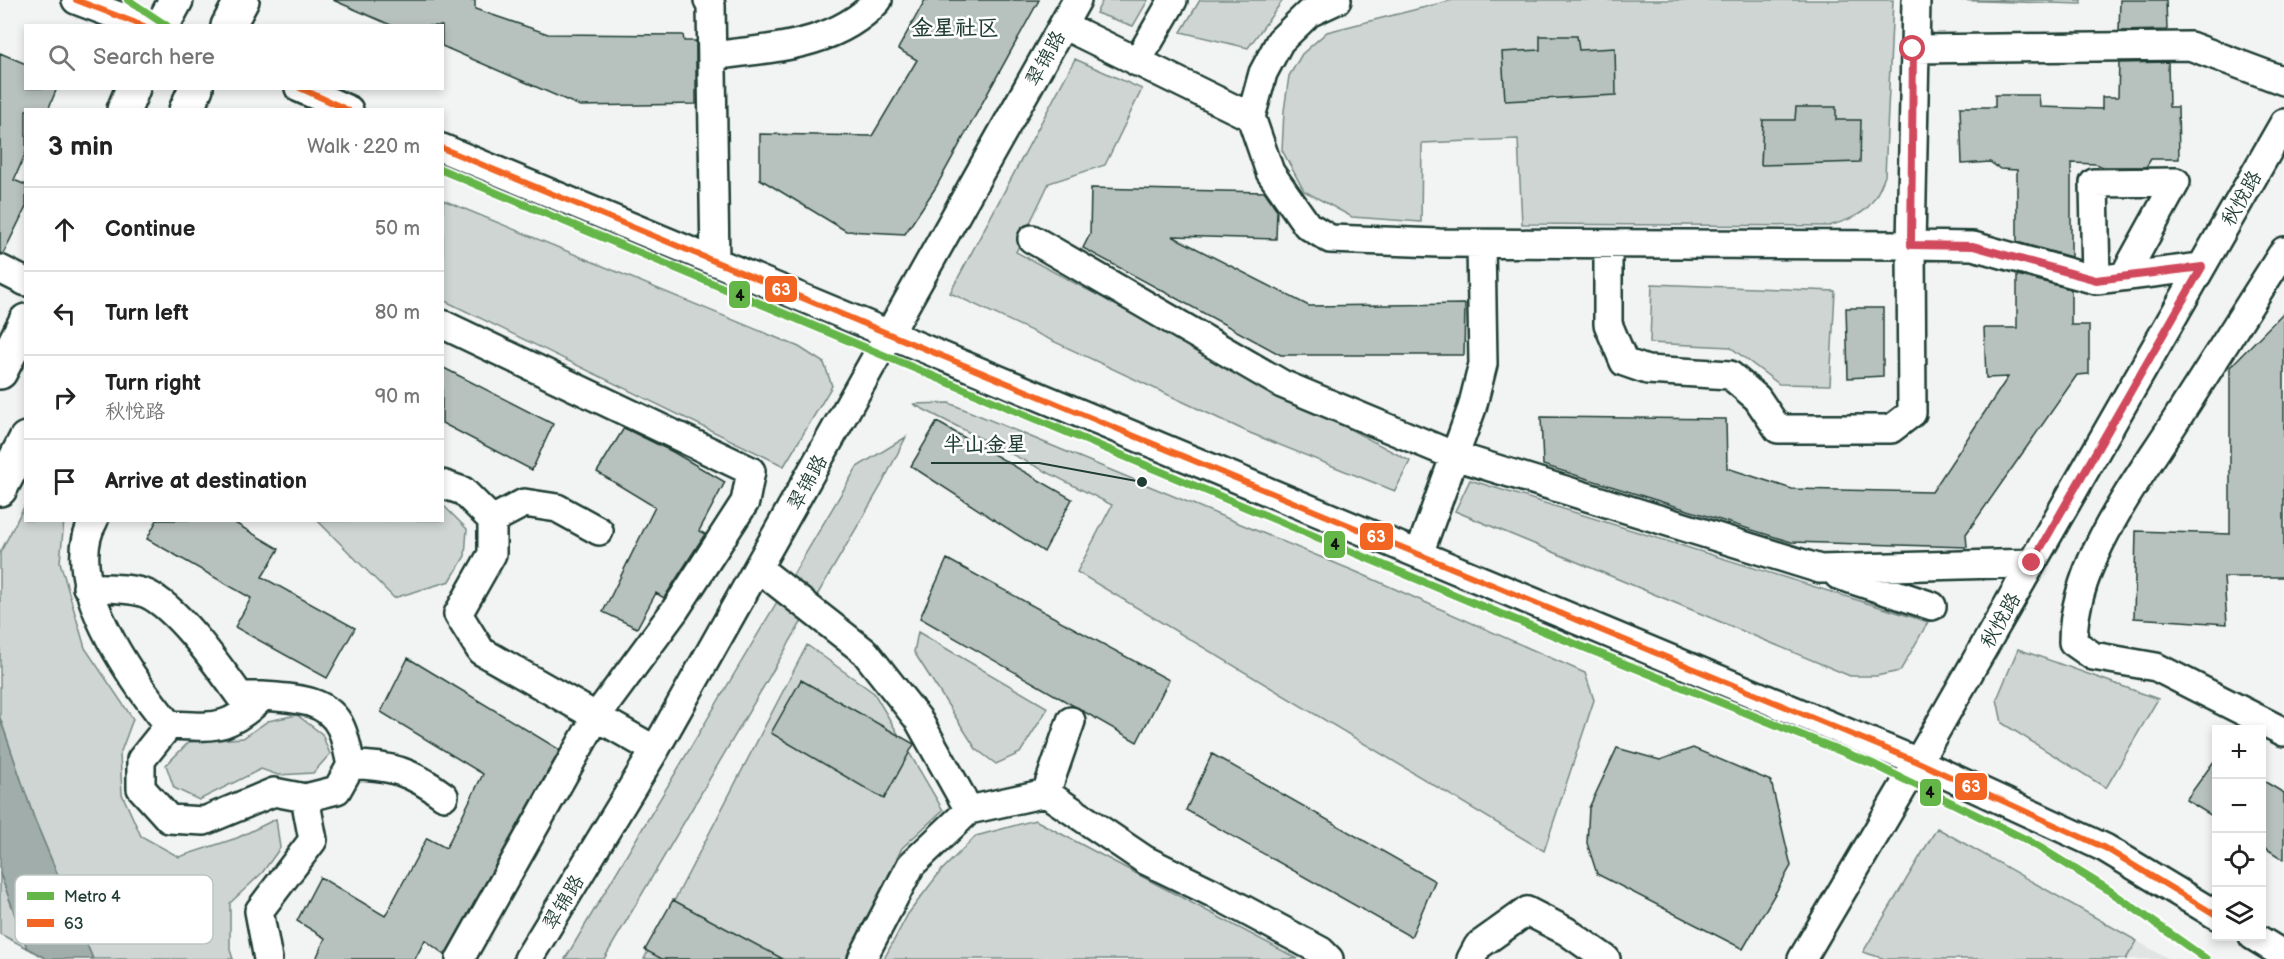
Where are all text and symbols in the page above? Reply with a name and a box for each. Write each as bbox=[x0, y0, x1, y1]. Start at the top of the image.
district label: 金星社区 bbox=[911, 15, 999, 42]
search box bbox=[24, 24, 444, 90]
street label: 翠锦路 bbox=[1021, 26, 1071, 91]
route start bbox=[1899, 35, 1925, 61]
icon: search bbox=[45, 41, 78, 74]
text: Search here bbox=[93, 44, 215, 71]
text: 3 min bbox=[48, 132, 113, 163]
text: Walk · 220 m bbox=[307, 135, 420, 159]
street label: 秋悦路 bbox=[2216, 166, 2268, 230]
icon: ahead bbox=[48, 213, 81, 246]
text: Continue bbox=[105, 216, 195, 243]
text: 50 m bbox=[375, 217, 420, 241]
line badge: 63 bbox=[764, 275, 798, 303]
line badge: 4 bbox=[728, 280, 751, 309]
text: 63 bbox=[771, 281, 791, 300]
text: 4 bbox=[735, 287, 745, 306]
icon: left bbox=[48, 297, 81, 330]
text: Turn left bbox=[105, 300, 189, 327]
text: 80 m bbox=[375, 301, 420, 325]
text: Turn right bbox=[105, 370, 201, 397]
icon: right bbox=[48, 381, 81, 414]
text: 90 m bbox=[375, 385, 420, 409]
text: 秋悦路 bbox=[105, 400, 165, 424]
callout: 半山金星 bbox=[931, 424, 1039, 463]
text: 半山金星 bbox=[943, 432, 1027, 457]
street label: 翠锦路 bbox=[783, 450, 833, 515]
icon: arrive bbox=[48, 465, 81, 498]
text: Arrive at destination bbox=[105, 468, 307, 495]
line badge: 63 bbox=[1359, 522, 1394, 551]
text: 63 bbox=[1366, 528, 1386, 547]
line badge: 4 bbox=[1323, 530, 1346, 559]
text: 4 bbox=[1330, 536, 1340, 555]
route end bbox=[2018, 549, 2044, 575]
street label: 秋悦路 bbox=[1975, 588, 2027, 652]
map controls bbox=[2212, 725, 2266, 941]
button: + bbox=[2212, 725, 2266, 779]
line badge: 63 bbox=[1954, 772, 1988, 801]
line badge: 4 bbox=[1919, 778, 1942, 807]
text: 63 bbox=[1961, 778, 1981, 797]
button: − bbox=[2212, 779, 2266, 833]
text: 4 bbox=[1925, 784, 1935, 803]
button: locate bbox=[2212, 833, 2266, 887]
street label: 翠锦路 bbox=[538, 870, 590, 934]
legend bbox=[15, 875, 213, 944]
button: layers bbox=[2212, 887, 2266, 941]
text: Metro 4 bbox=[64, 888, 121, 907]
text: 63 bbox=[64, 915, 84, 934]

